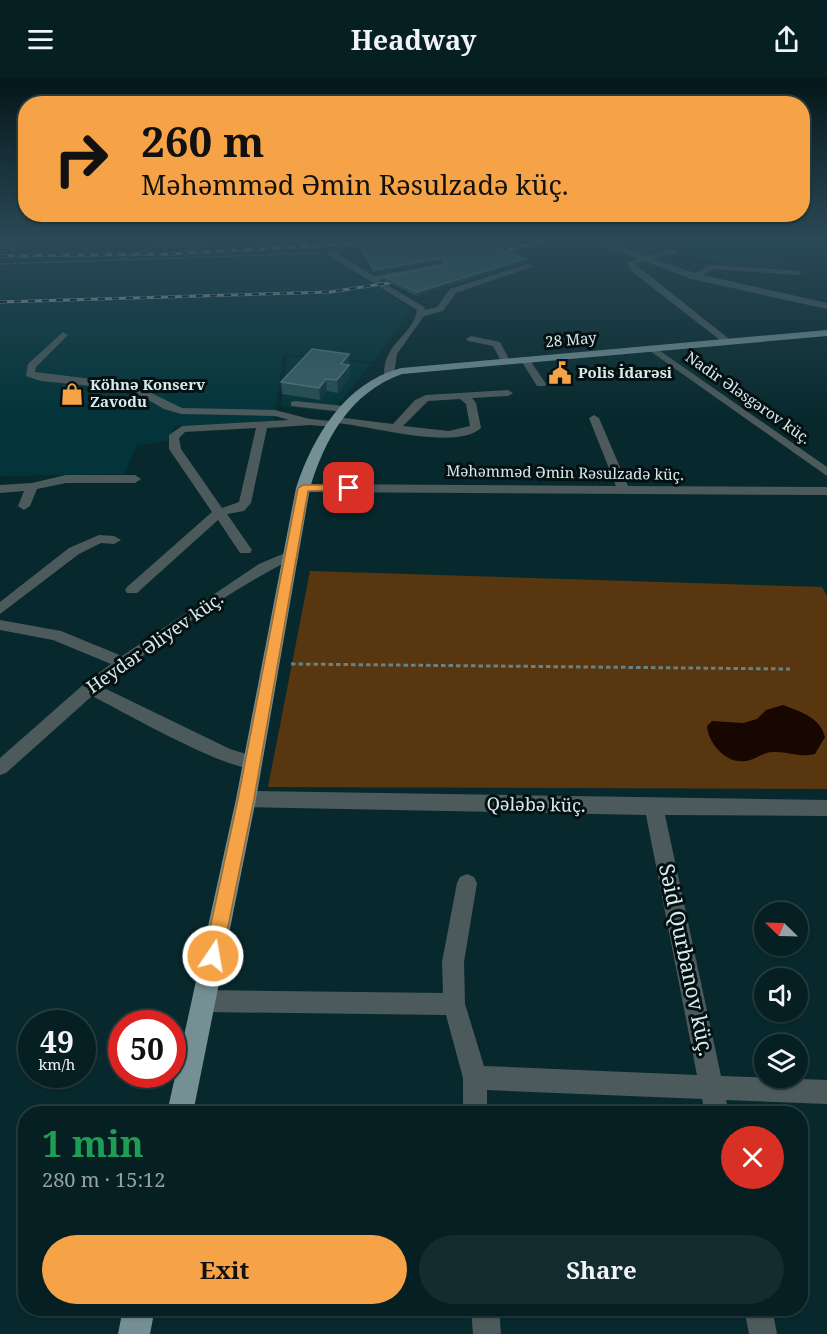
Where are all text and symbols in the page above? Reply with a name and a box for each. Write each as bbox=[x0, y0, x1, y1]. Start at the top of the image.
text: Headway bbox=[351, 21, 476, 58]
icon: menu bbox=[24, 23, 57, 56]
icon: share bbox=[770, 23, 803, 56]
text: 260 m bbox=[141, 112, 265, 169]
icon: right bbox=[42, 120, 120, 198]
text: Məhəmməd Əmin Rəsulzadə küç. bbox=[141, 166, 569, 203]
street label: 28 May bbox=[544, 327, 598, 351]
street label: Nadir Ələsgərov küç. bbox=[682, 346, 815, 448]
public building icon: Polis İdarəsi bbox=[547, 360, 573, 386]
place label: Polis İdarəsi bbox=[578, 362, 673, 382]
place label: Köhnə Konserv Zavodu bbox=[90, 374, 206, 411]
shop icon: Köhnə Konserv Zavodu bbox=[59, 381, 85, 407]
street label: Məhəmməd Əmin Rəsulzadə küç. bbox=[446, 460, 684, 484]
pin bbox=[323, 462, 374, 513]
icon: arrive bbox=[332, 471, 365, 504]
street label: Heydər Əliyev küç. bbox=[81, 586, 228, 698]
street label: Qələbə küç. bbox=[486, 791, 586, 817]
street label: Səid Qurbanov küç. bbox=[653, 861, 721, 1058]
north arrow bbox=[754, 902, 808, 956]
map controls bbox=[754, 902, 808, 1088]
position arrow bbox=[181, 924, 245, 988]
button: sound bbox=[754, 968, 808, 1022]
speed limit sign: 50 bbox=[108, 1010, 186, 1088]
text: 49 bbox=[40, 1021, 74, 1062]
button: layers bbox=[754, 1034, 808, 1088]
text: km/h bbox=[39, 1054, 75, 1074]
text: 1 min bbox=[42, 1119, 144, 1168]
button: close bbox=[721, 1126, 784, 1189]
text: 280 m · 15:12 bbox=[42, 1166, 165, 1193]
button: Exit bbox=[42, 1235, 407, 1304]
button: Share bbox=[419, 1235, 784, 1304]

